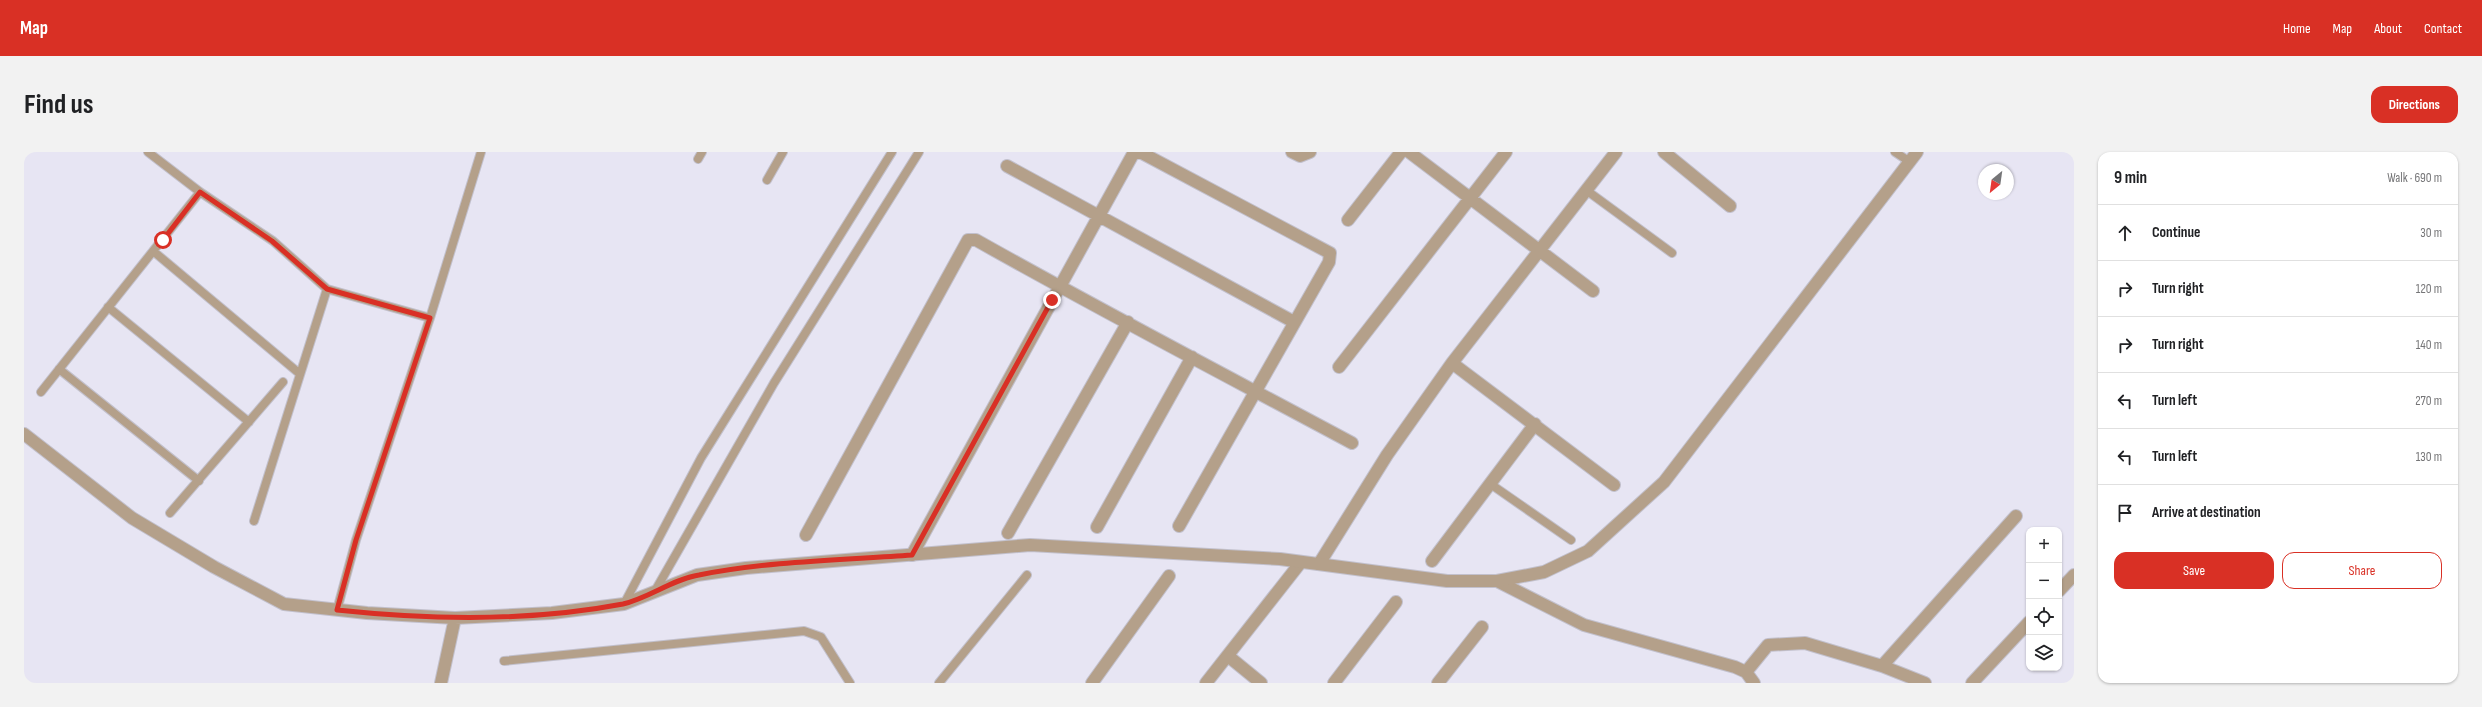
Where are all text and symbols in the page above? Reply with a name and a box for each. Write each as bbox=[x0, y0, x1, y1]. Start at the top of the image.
text: Map bbox=[20, 17, 48, 40]
text: Home bbox=[2283, 20, 2311, 37]
text: Map bbox=[2333, 20, 2352, 37]
text: About bbox=[2374, 20, 2402, 37]
text: Contact bbox=[2424, 20, 2462, 37]
button: Directions bbox=[2371, 86, 2458, 123]
text: Find us bbox=[24, 88, 93, 121]
north arrow bbox=[1978, 164, 2014, 200]
text: 9 min bbox=[2114, 168, 2147, 188]
text: Walk · 690 m bbox=[2387, 170, 2442, 186]
icon: ahead bbox=[2114, 222, 2136, 244]
text: Continue bbox=[2152, 223, 2201, 242]
text: 30 m bbox=[2420, 225, 2442, 241]
route start bbox=[154, 231, 172, 249]
icon: right bbox=[2114, 278, 2136, 300]
text: Turn right bbox=[2152, 279, 2204, 298]
text: 120 m bbox=[2416, 281, 2442, 297]
route end bbox=[1043, 291, 1061, 309]
icon: right bbox=[2114, 334, 2136, 356]
text: Turn right bbox=[2152, 335, 2204, 354]
text: 140 m bbox=[2416, 337, 2442, 353]
icon: left bbox=[2114, 390, 2136, 412]
text: Turn left bbox=[2152, 391, 2197, 410]
text: 270 m bbox=[2415, 393, 2442, 409]
icon: left bbox=[2114, 446, 2136, 468]
text: Turn left bbox=[2152, 447, 2197, 466]
text: 130 m bbox=[2416, 449, 2442, 465]
icon: arrive bbox=[2114, 502, 2136, 524]
text: Arrive at destination bbox=[2152, 503, 2261, 522]
map controls bbox=[2026, 527, 2062, 671]
button: + bbox=[2026, 527, 2062, 563]
button: Save bbox=[2114, 552, 2274, 589]
button: Share bbox=[2282, 552, 2442, 589]
button: − bbox=[2026, 563, 2062, 599]
button: locate bbox=[2026, 599, 2062, 635]
button: layers bbox=[2026, 635, 2062, 671]

